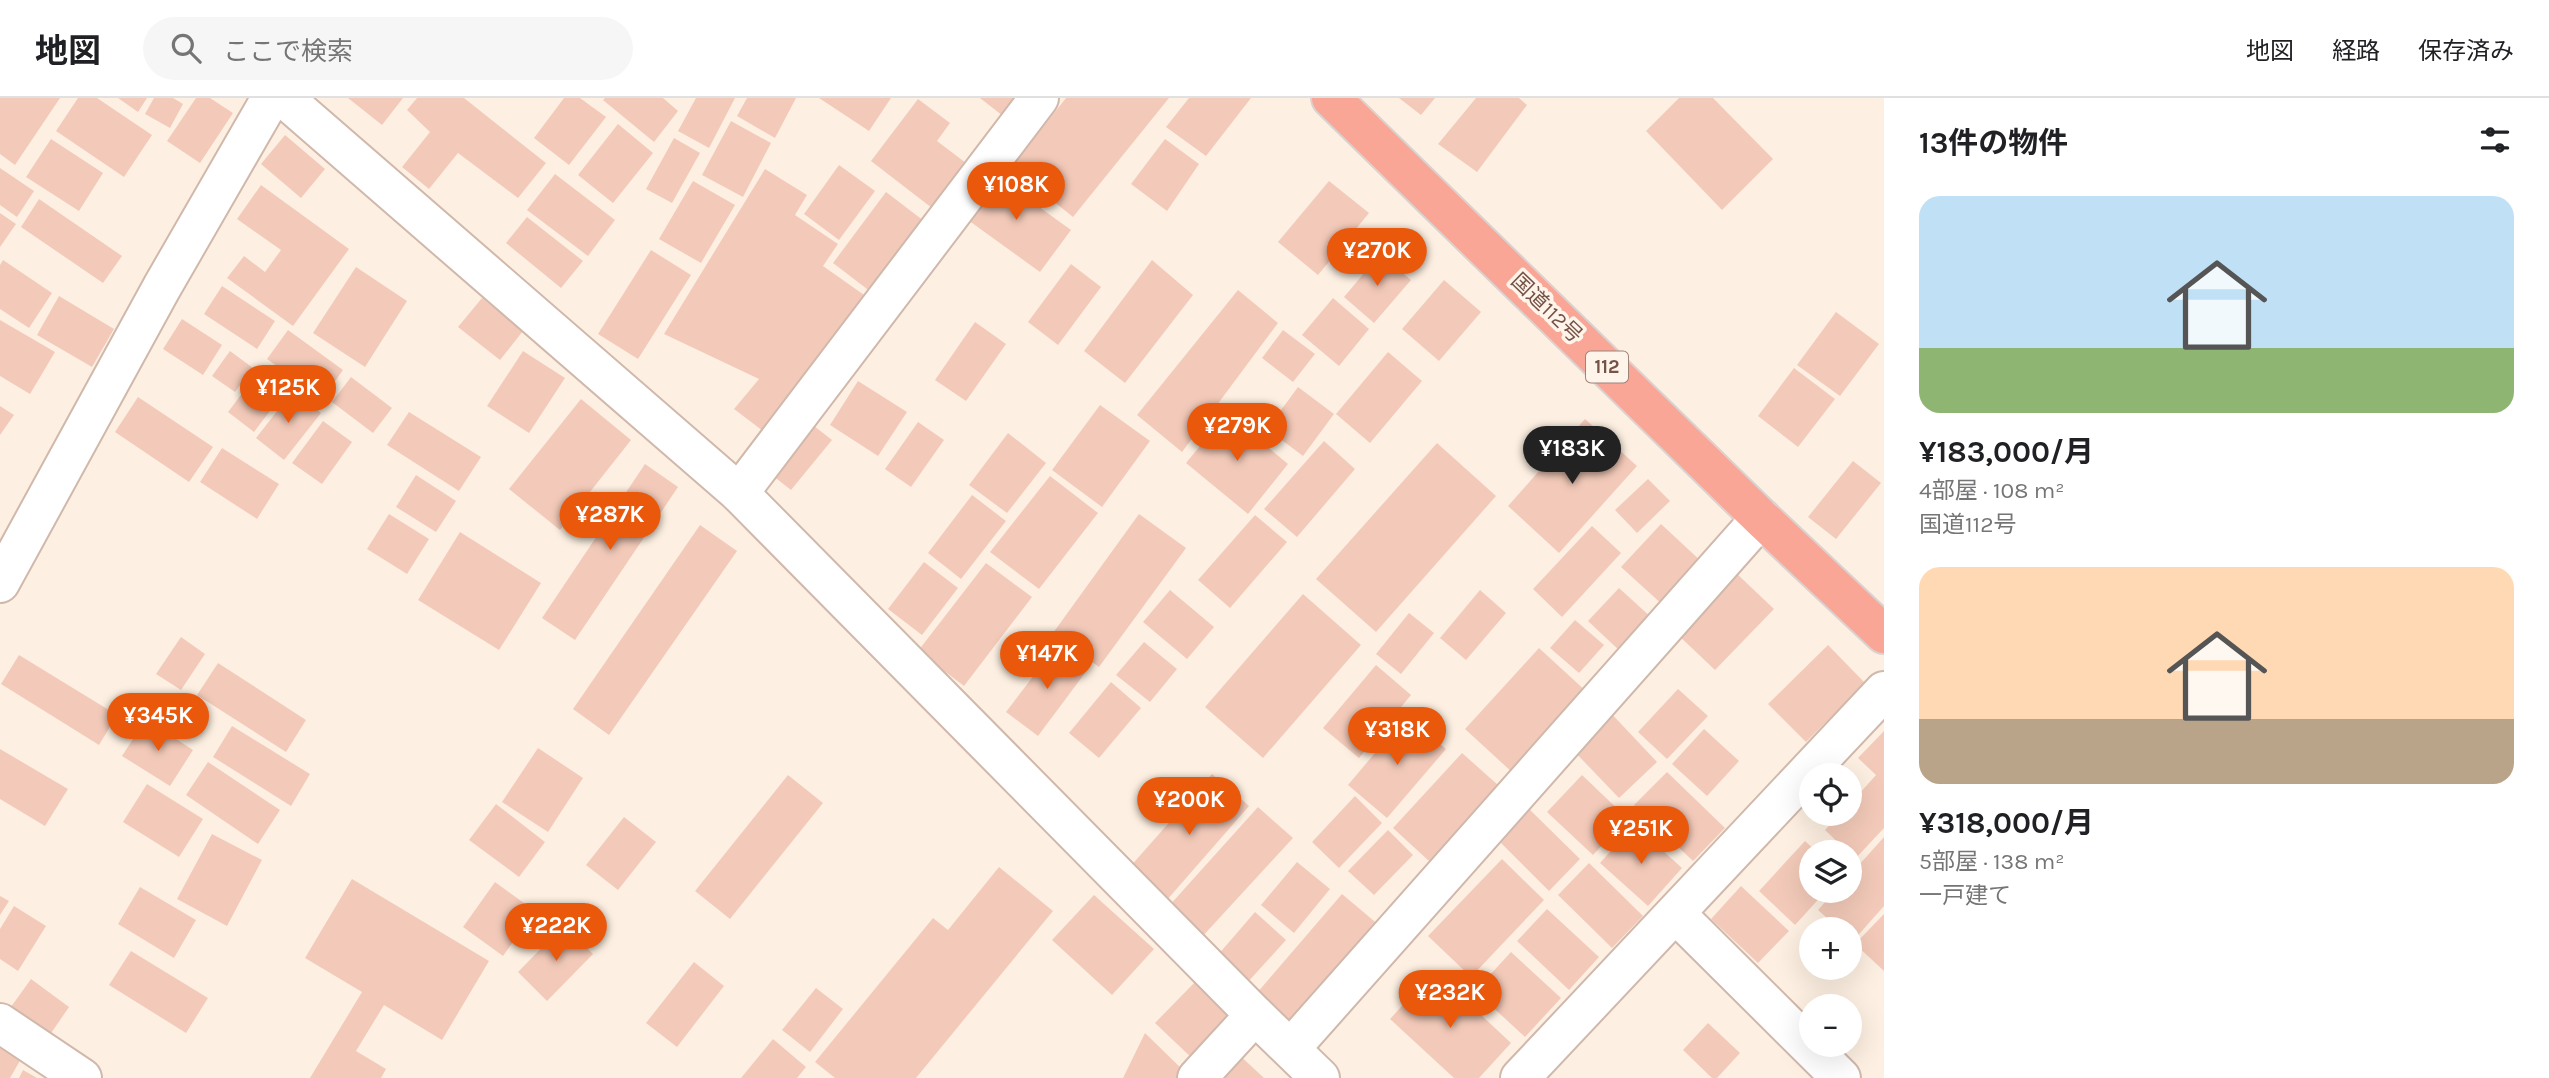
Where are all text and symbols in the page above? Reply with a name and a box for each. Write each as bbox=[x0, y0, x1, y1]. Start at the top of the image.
search box bbox=[143, 17, 633, 80]
icon: search bbox=[167, 29, 205, 67]
text: 地図 bbox=[35, 32, 101, 70]
text: ここで検索 bbox=[223, 36, 353, 67]
text: 地図 bbox=[2246, 37, 2294, 65]
text: 経路 bbox=[2332, 37, 2380, 65]
text: 保存済み bbox=[2418, 37, 2514, 65]
icon: filters bbox=[2476, 121, 2514, 159]
text: 13件の物件 bbox=[1919, 125, 2068, 161]
pin: ¥108K bbox=[967, 162, 1065, 222]
text: ¥108K bbox=[983, 171, 1049, 198]
pin: ¥270K bbox=[1328, 228, 1426, 288]
text: ¥270K bbox=[1343, 237, 1411, 264]
icon: home bbox=[2154, 242, 2280, 368]
street label: 国道112号 bbox=[1507, 268, 1587, 348]
road number: 112 bbox=[1586, 352, 1628, 382]
pin: ¥125K bbox=[239, 366, 337, 425]
text: ¥125K bbox=[256, 374, 320, 401]
pin: ¥279K bbox=[1188, 404, 1286, 463]
text: ¥279K bbox=[1203, 412, 1271, 439]
pin: ¥183K bbox=[1523, 426, 1621, 486]
text: ¥183,000/月 bbox=[1919, 434, 2094, 470]
text: ¥183K bbox=[1539, 435, 1605, 462]
text: 4部屋 · 108 m² bbox=[1919, 477, 2064, 504]
pin: ¥287K bbox=[561, 492, 659, 552]
text: ¥287K bbox=[576, 501, 644, 528]
text: 国道112号 bbox=[1919, 511, 2017, 538]
icon: home bbox=[2154, 613, 2280, 739]
pin: ¥147K bbox=[998, 632, 1096, 691]
text: ¥147K bbox=[1016, 640, 1078, 667]
pin: ¥345K bbox=[109, 694, 207, 753]
text: ¥345K bbox=[123, 702, 193, 729]
pin: ¥318K bbox=[1348, 708, 1446, 767]
text: ¥318K bbox=[1364, 716, 1430, 743]
map controls bbox=[1799, 763, 1862, 1057]
button: locate bbox=[1799, 763, 1862, 826]
pin: ¥200K bbox=[1140, 778, 1238, 837]
text: ¥200K bbox=[1153, 786, 1225, 813]
text: ¥318,000/月 bbox=[1919, 805, 2094, 841]
pin: ¥251K bbox=[1592, 806, 1690, 866]
text: ¥251K bbox=[1609, 815, 1673, 842]
button: layers bbox=[1799, 840, 1862, 903]
text: 5部屋 · 138 m² bbox=[1919, 848, 2065, 875]
text: 一戸建て bbox=[1919, 882, 2011, 909]
pin: ¥222K bbox=[507, 904, 605, 963]
text: ¥222K bbox=[521, 912, 591, 939]
button: + bbox=[1799, 917, 1862, 980]
pin: ¥232K bbox=[1401, 970, 1499, 1030]
text: ¥232K bbox=[1415, 979, 1485, 1006]
button: − bbox=[1799, 994, 1862, 1057]

